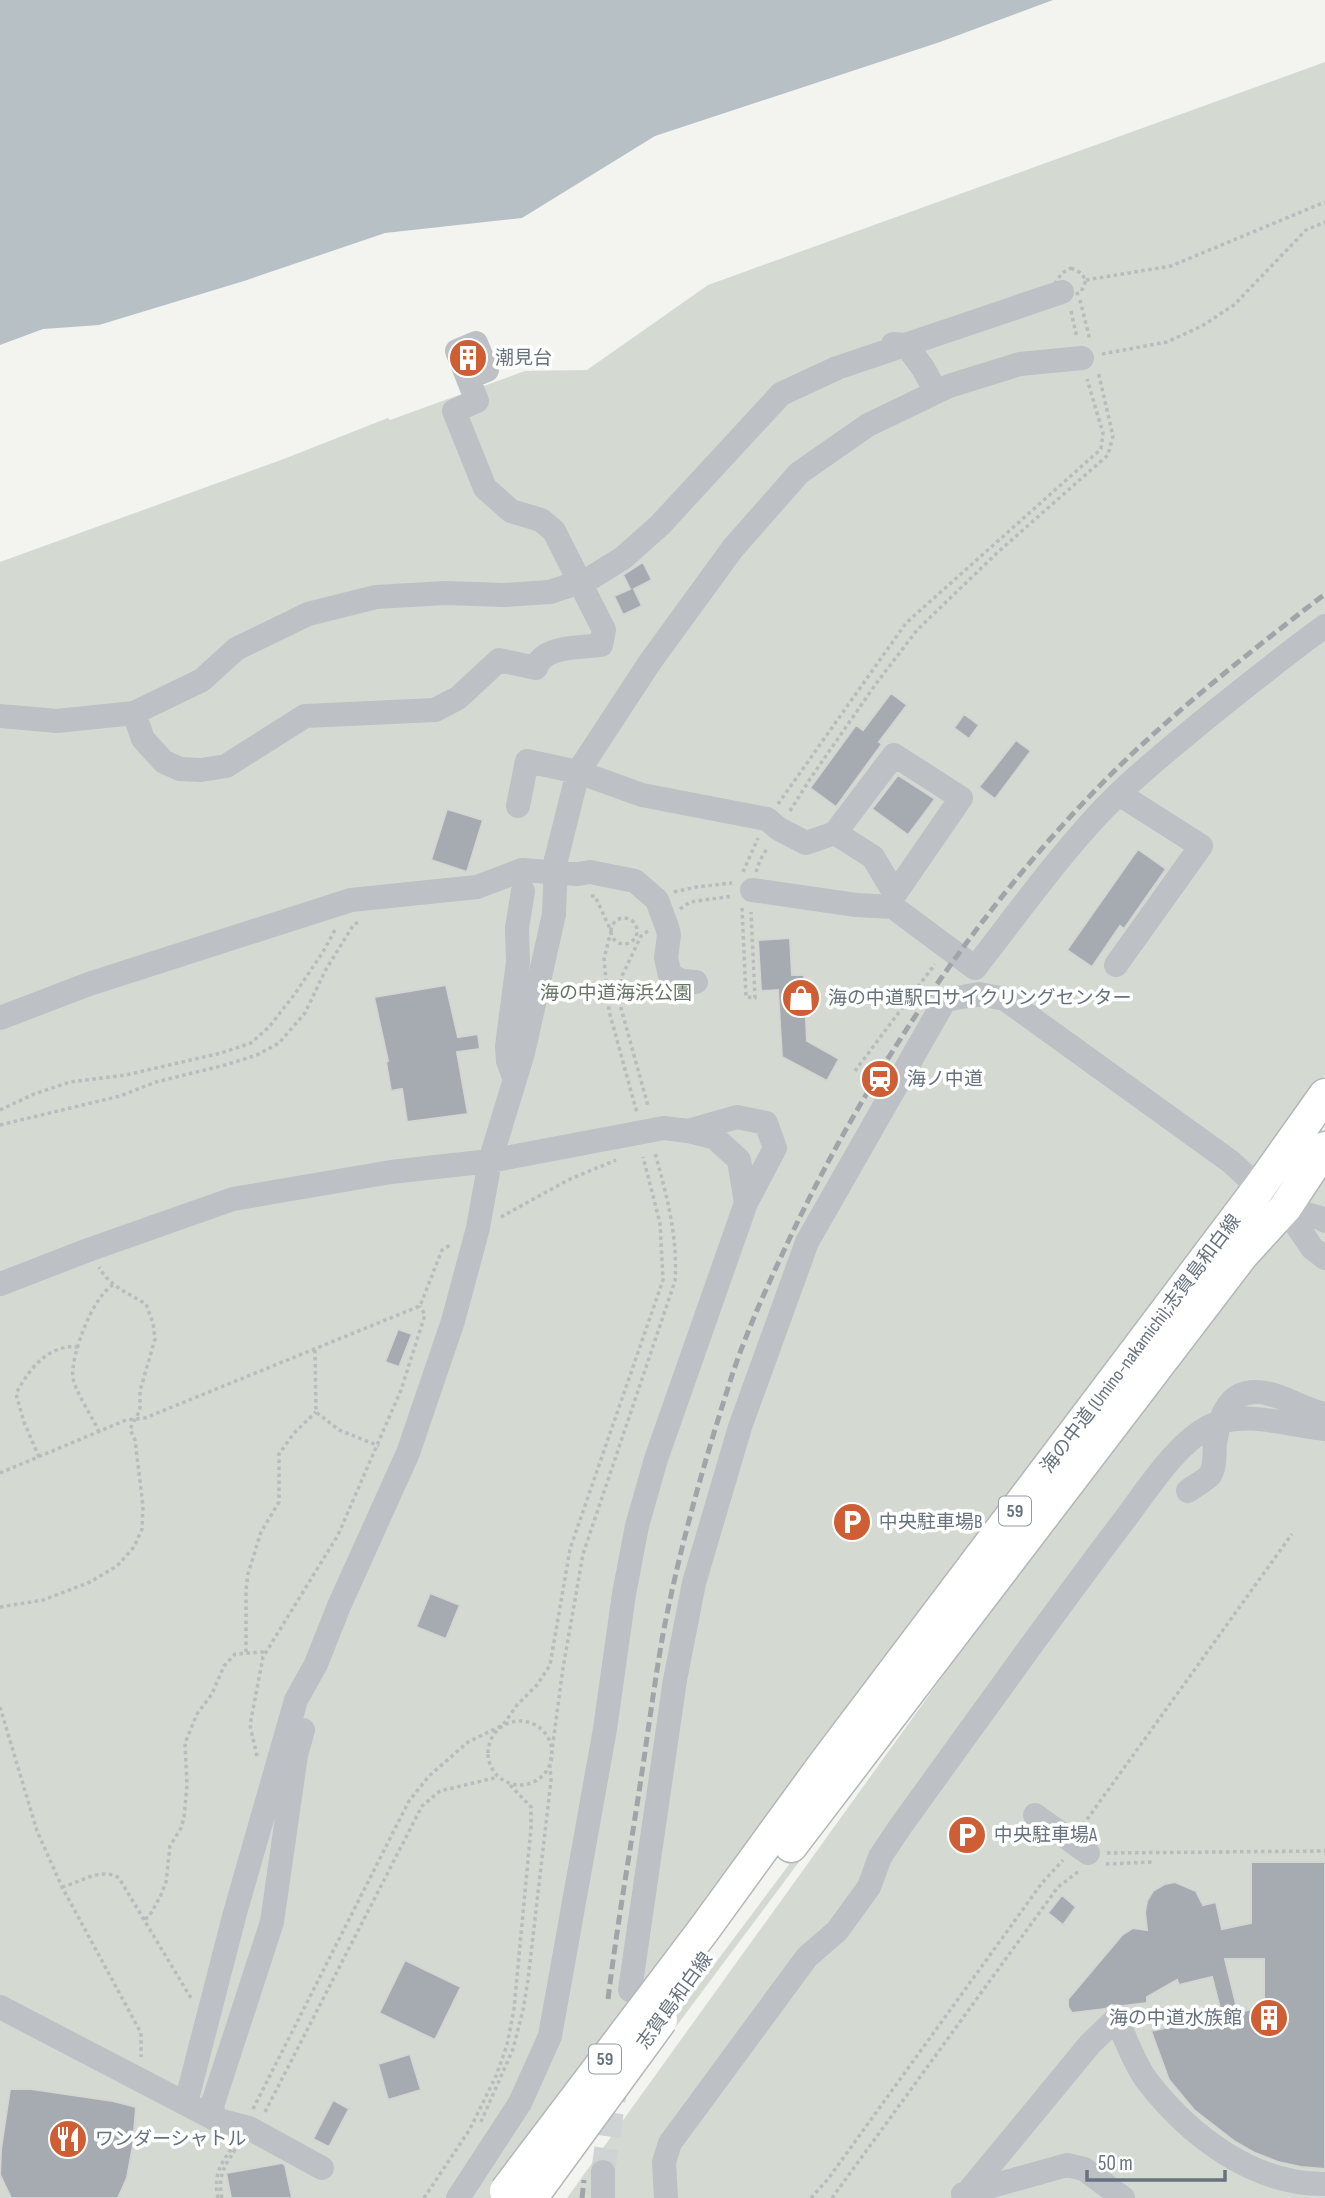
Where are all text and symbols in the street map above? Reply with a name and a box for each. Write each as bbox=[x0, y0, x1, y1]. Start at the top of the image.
building icon: 潮見台 bbox=[447, 337, 489, 379]
place label: 潮見台 bbox=[495, 347, 552, 370]
shop icon: 海の中道駅口サイクリングセンター bbox=[780, 977, 822, 1019]
park label: 海の中道海浜公園 bbox=[540, 982, 692, 1005]
place label: 海の中道駅口サイクリングセンター bbox=[828, 987, 1132, 1010]
station icon: 海ノ中道 bbox=[859, 1058, 901, 1100]
place label: 海ノ中道 bbox=[907, 1068, 983, 1091]
street label: 海の中道 (Umino-nakamichi);志賀島和白線 bbox=[1036, 1210, 1246, 1478]
road number: 59 bbox=[999, 1496, 1031, 1526]
parking icon: 中央駐車場B bbox=[831, 1501, 873, 1543]
place label: 中央駐車場B bbox=[879, 1511, 982, 1534]
parking icon: 中央駐車場A bbox=[946, 1814, 988, 1856]
place label: 中央駐車場A bbox=[994, 1824, 1098, 1847]
street label: 志賀島和白線 bbox=[632, 1948, 718, 2054]
building icon: 海の中道水族館 bbox=[1248, 1997, 1290, 2039]
place label: 海の中道水族館 bbox=[1109, 2007, 1242, 2030]
road number: 59 bbox=[589, 2045, 621, 2074]
restaurant icon: ワンダーシャトル bbox=[47, 2118, 89, 2160]
place label: ワンダーシャトル bbox=[95, 2128, 247, 2151]
scale bar bbox=[1087, 2138, 1225, 2182]
text: 50 m bbox=[1098, 2151, 1133, 2176]

